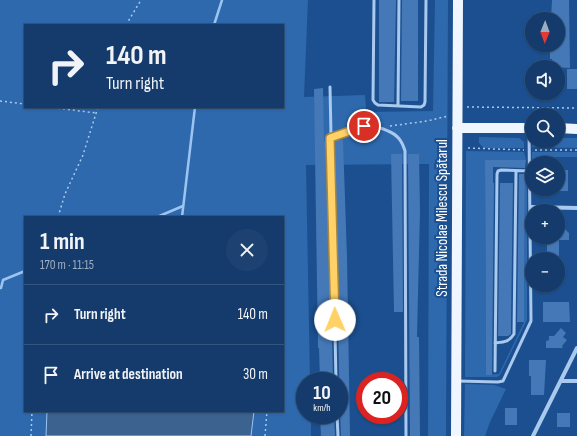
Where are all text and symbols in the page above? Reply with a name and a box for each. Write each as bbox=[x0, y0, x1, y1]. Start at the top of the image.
north arrow bbox=[525, 12, 565, 52]
map controls bbox=[525, 12, 565, 292]
text: 140 m bbox=[106, 39, 167, 72]
icon: right bbox=[40, 40, 92, 92]
button: sound bbox=[525, 60, 565, 100]
text: Turn right bbox=[106, 73, 164, 94]
button: search bbox=[525, 108, 565, 148]
pin bbox=[347, 109, 381, 143]
icon: arrive bbox=[353, 115, 375, 137]
street label: Strada Nicolae Milescu Spătarul bbox=[433, 139, 452, 297]
button: layers bbox=[525, 156, 565, 196]
button: + bbox=[525, 204, 565, 244]
text: 1 min bbox=[40, 227, 85, 256]
button: close bbox=[226, 229, 268, 271]
button: − bbox=[525, 252, 565, 292]
text: 170 m · 11:15 bbox=[40, 257, 94, 273]
position arrow bbox=[314, 299, 356, 341]
icon: right bbox=[40, 304, 62, 326]
text: Turn right bbox=[74, 305, 126, 324]
text: 140 m bbox=[238, 305, 268, 324]
icon: arrive bbox=[40, 364, 62, 386]
text: Arrive at destination bbox=[74, 365, 183, 384]
text: 30 m bbox=[243, 365, 268, 384]
speed limit sign: 20 bbox=[356, 372, 408, 424]
text: 10 bbox=[313, 381, 331, 405]
text: km/h bbox=[313, 402, 331, 414]

